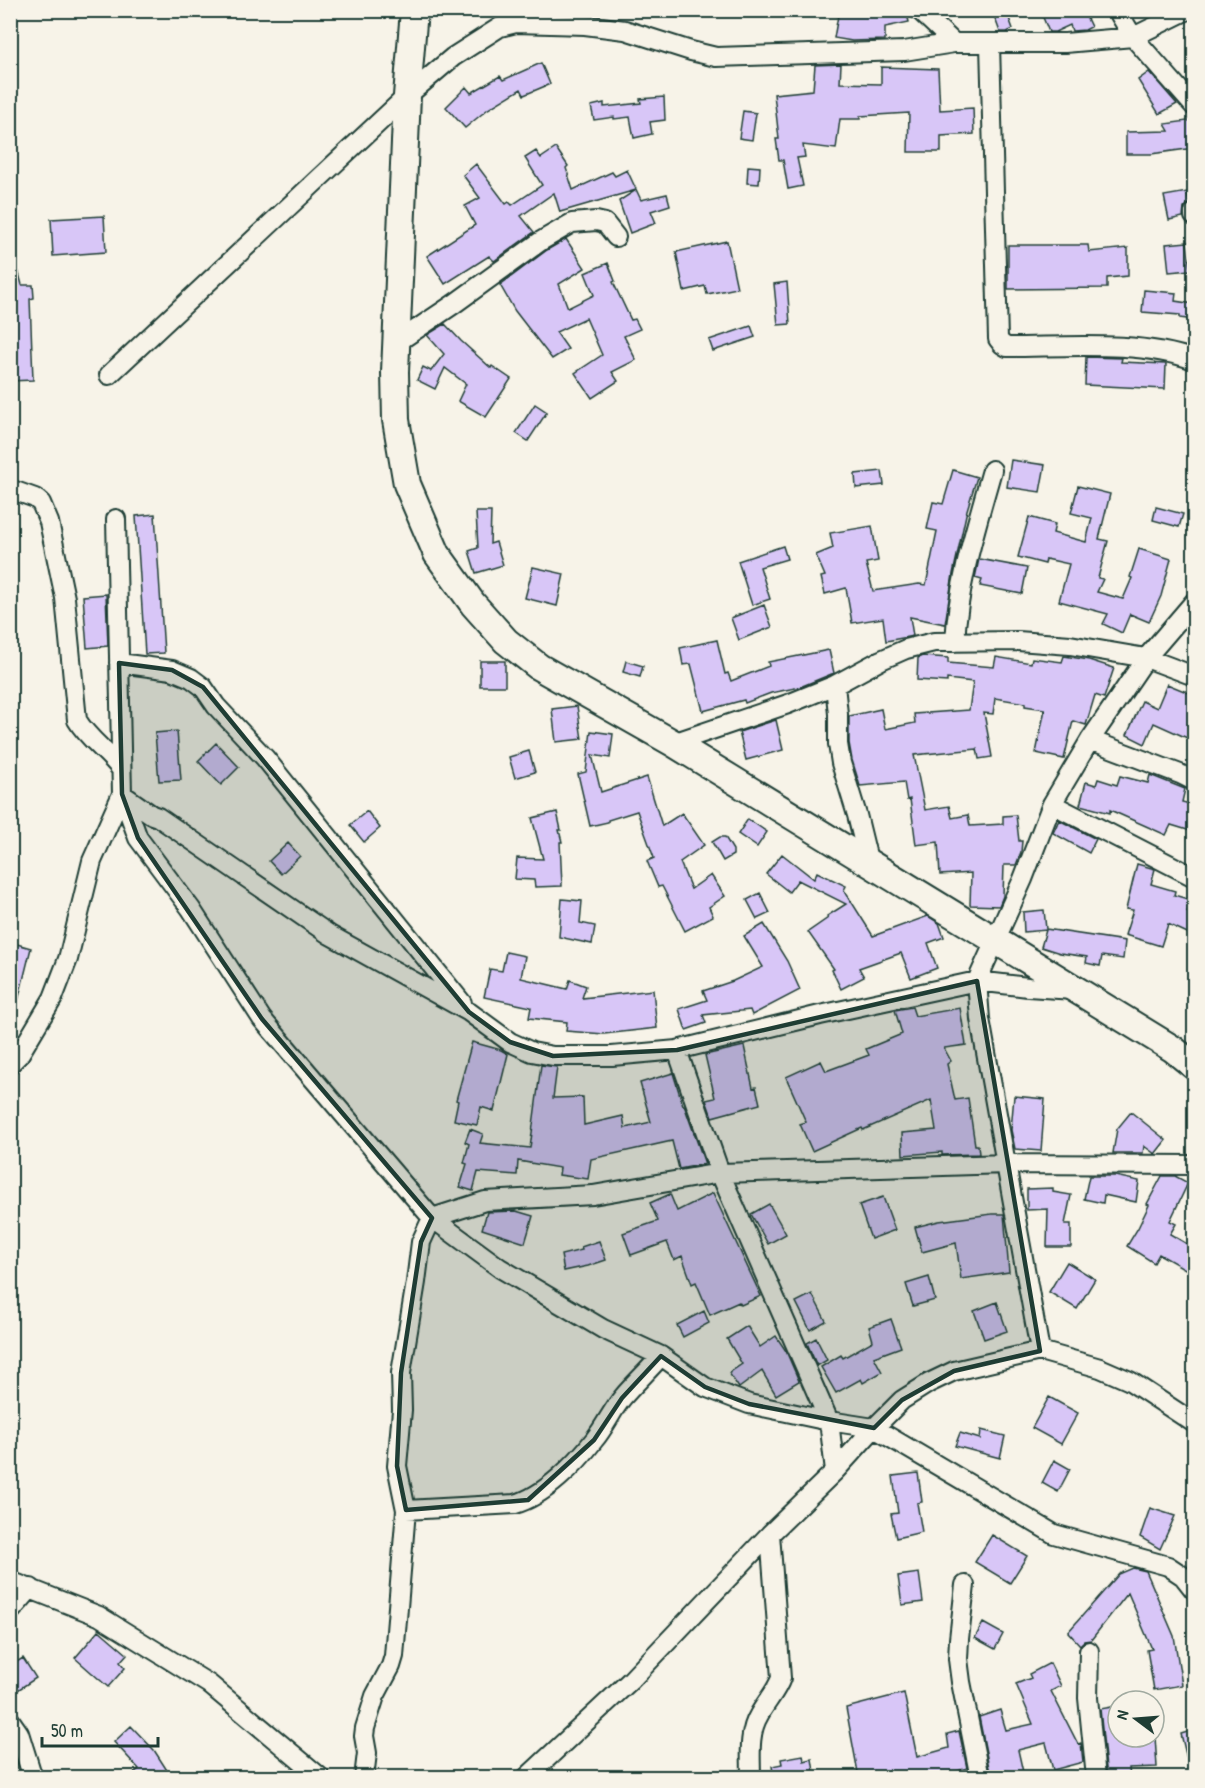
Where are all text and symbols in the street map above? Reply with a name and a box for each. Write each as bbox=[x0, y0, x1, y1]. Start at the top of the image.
north arrow bbox=[1106, 1689, 1166, 1749]
text: N bbox=[1110, 1707, 1133, 1722]
scale bar bbox=[42, 1710, 158, 1748]
text: 50 m bbox=[51, 1718, 83, 1743]

